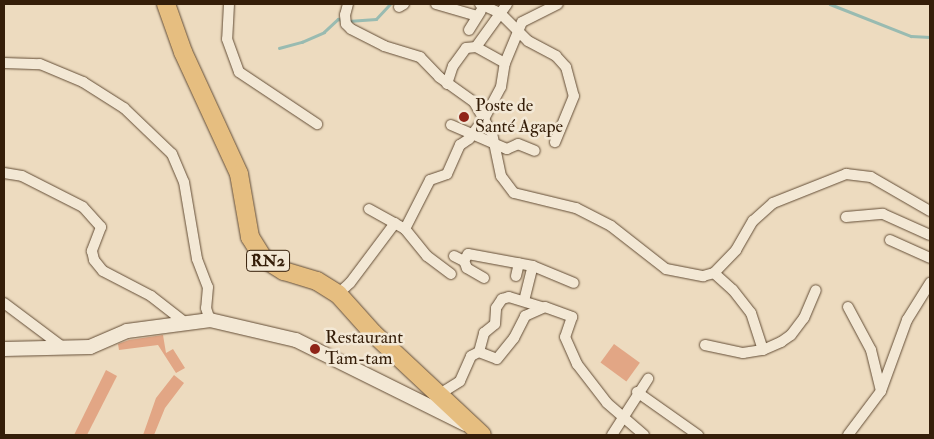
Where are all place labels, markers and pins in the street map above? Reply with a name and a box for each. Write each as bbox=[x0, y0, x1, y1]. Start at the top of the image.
place label: Poste de Santé Agape bbox=[475, 96, 563, 138]
marker: Poste de Santé Agape bbox=[457, 110, 471, 124]
place label: Restaurant Tam-tam bbox=[325, 328, 403, 370]
marker: Restaurant Tam-tam bbox=[309, 343, 321, 355]

